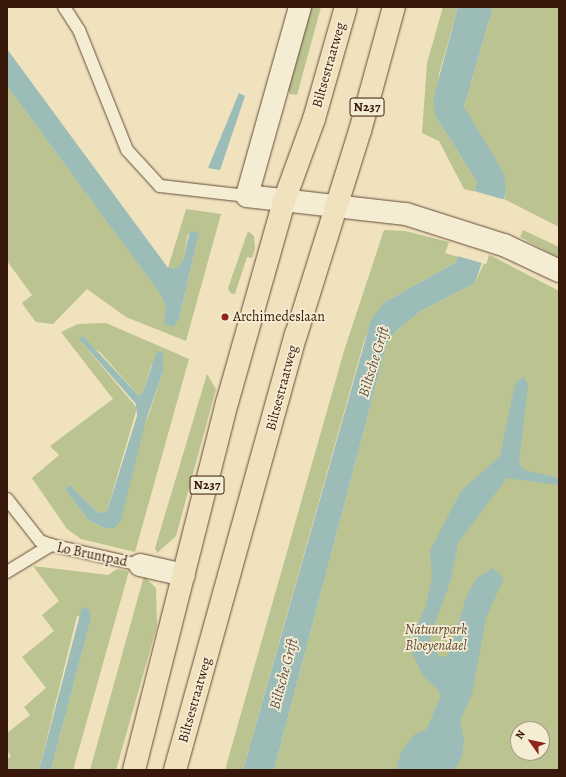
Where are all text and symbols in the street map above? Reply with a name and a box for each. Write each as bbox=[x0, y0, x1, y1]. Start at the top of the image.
street label: Biltsestraatweg bbox=[309, 20, 349, 110]
road number: N237 bbox=[349, 96, 385, 118]
place label: Archimedeslaan bbox=[233, 309, 325, 325]
marker: Archimedeslaan bbox=[220, 312, 230, 322]
water label: Biltsche Grift bbox=[355, 325, 393, 399]
street label: Biltsestraatweg bbox=[262, 343, 302, 433]
road number: N237 bbox=[189, 474, 225, 496]
street label: Lo Bruntpad bbox=[55, 539, 129, 571]
park label: Natuurpark Bloeyendael bbox=[405, 622, 467, 654]
water label: Biltsche Grift bbox=[266, 637, 302, 711]
street label: Biltsestraatweg bbox=[175, 655, 215, 745]
north arrow bbox=[510, 721, 550, 761]
text: N bbox=[512, 727, 529, 742]

